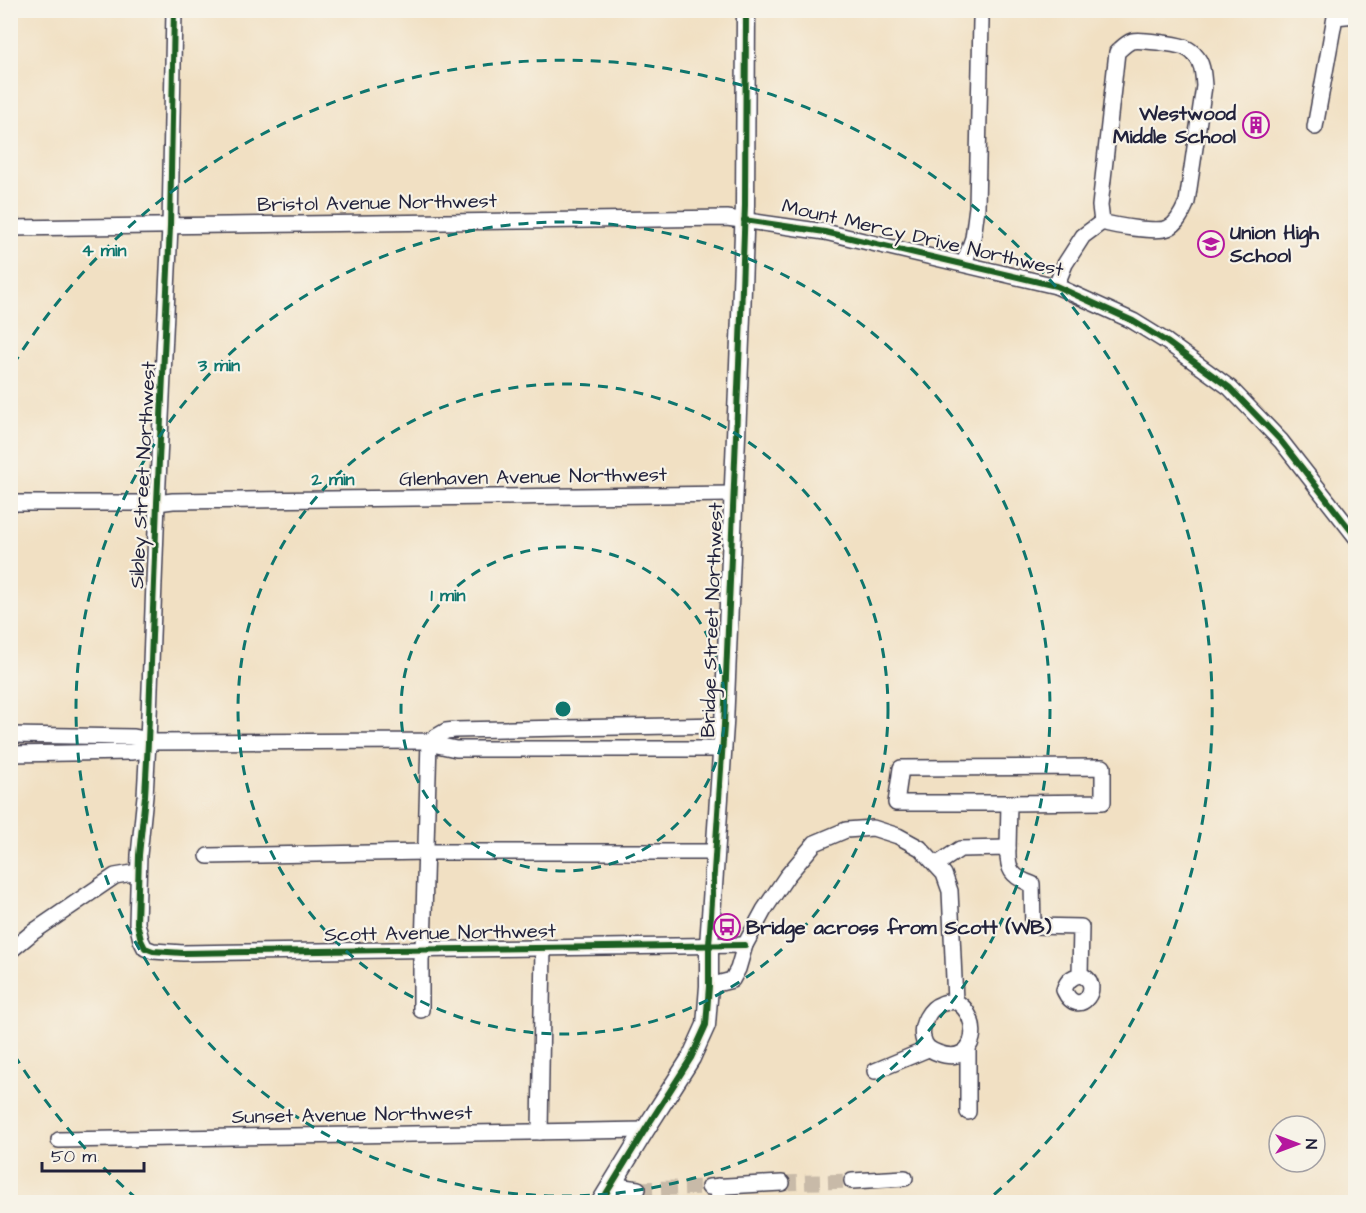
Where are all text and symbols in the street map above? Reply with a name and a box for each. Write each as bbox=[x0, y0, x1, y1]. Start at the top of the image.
place label: Westwood Middle School bbox=[1113, 100, 1237, 151]
building icon: Westwood Middle School bbox=[1241, 110, 1271, 140]
street label: Bristol Avenue Northwest bbox=[257, 187, 497, 219]
street label: Mount Mercy Drive Northwest bbox=[779, 192, 1066, 285]
place label: Union High School bbox=[1229, 219, 1320, 270]
school or university icon: Union High School bbox=[1196, 229, 1226, 259]
text: 4 min bbox=[81, 238, 127, 263]
text: 3 min bbox=[197, 353, 240, 378]
street label: Sibley Street Northwest bbox=[123, 361, 164, 590]
street label: Glenhaven Avenue Northwest bbox=[399, 461, 667, 493]
text: 2 min bbox=[310, 467, 355, 492]
street label: Bridge Street Northwest bbox=[694, 502, 731, 738]
text: 1 min bbox=[430, 583, 466, 608]
centre of rings bbox=[553, 699, 573, 719]
bus stop icon: Bridge across from Scott (WB) bbox=[712, 912, 742, 942]
place label: Bridge across from Scott (WB) bbox=[746, 914, 1052, 943]
street label: Scott Avenue Northwest bbox=[324, 917, 556, 949]
street label: Sunset Avenue Northwest bbox=[231, 1099, 473, 1131]
north arrow bbox=[1267, 1114, 1327, 1174]
scale bar bbox=[42, 1135, 144, 1173]
text: N bbox=[1300, 1139, 1322, 1149]
text: 50 m bbox=[51, 1144, 96, 1169]

